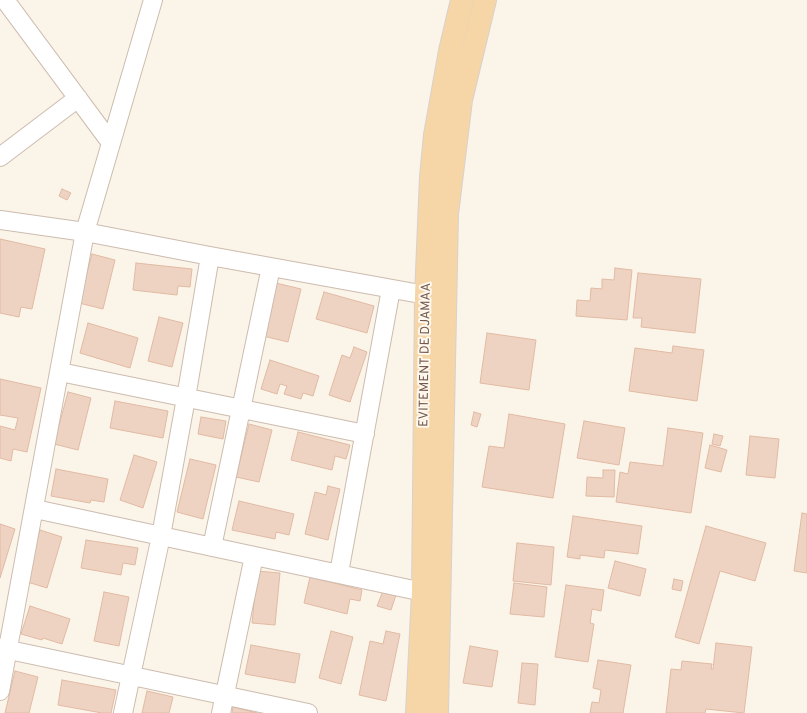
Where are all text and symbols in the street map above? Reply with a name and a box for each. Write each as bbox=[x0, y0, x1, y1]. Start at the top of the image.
street label: EVITEMENT DE DJAMAA bbox=[417, 283, 435, 427]

